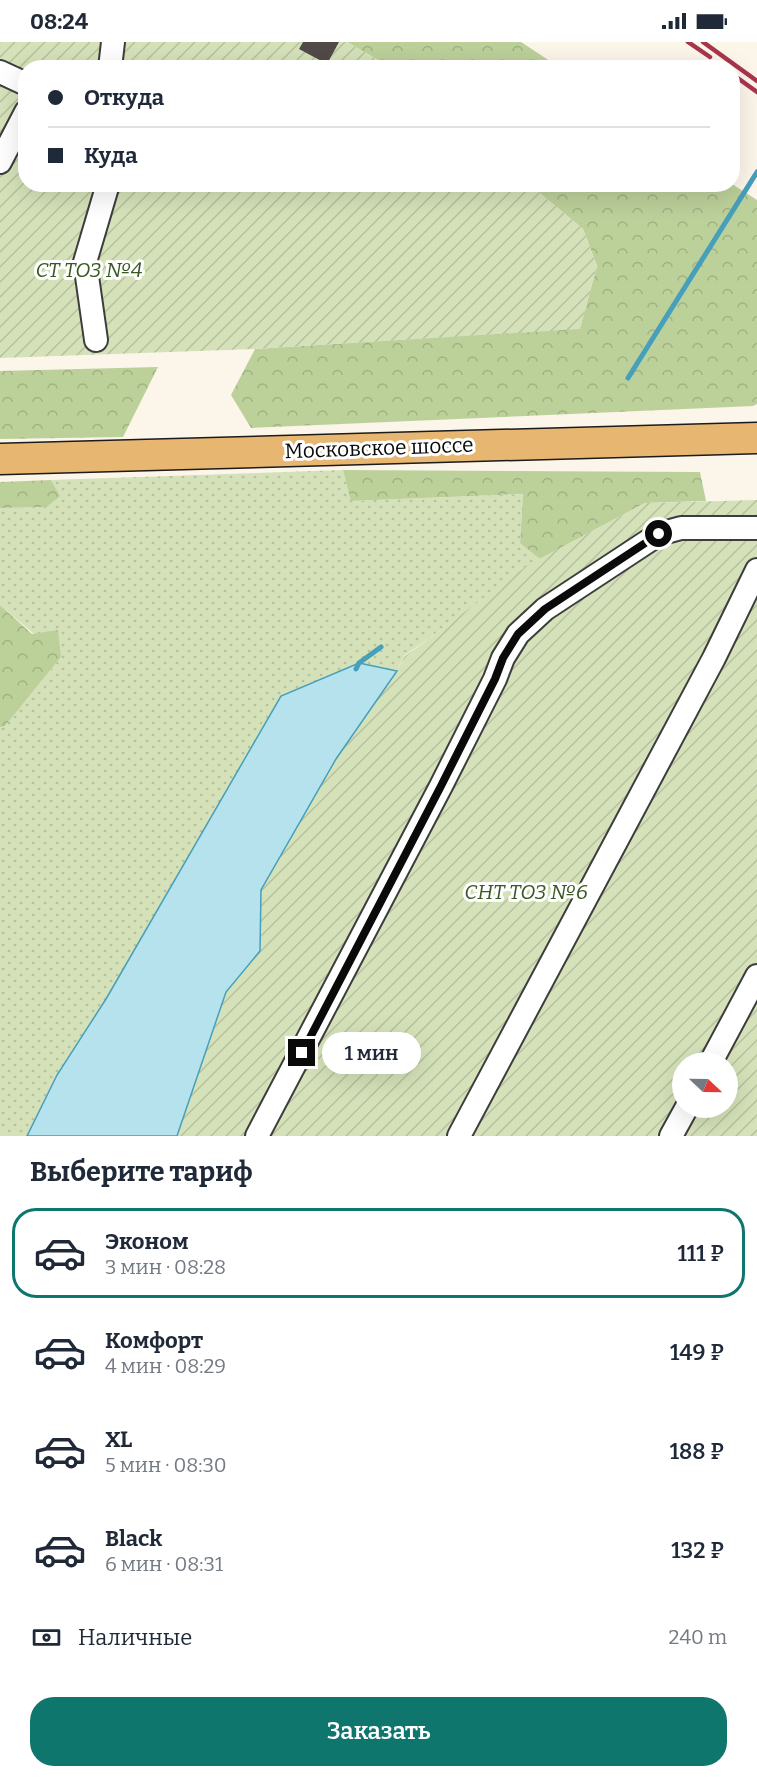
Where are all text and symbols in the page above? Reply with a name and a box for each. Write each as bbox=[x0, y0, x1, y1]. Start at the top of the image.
text: 08:24 bbox=[30, 8, 88, 35]
text: Откуда bbox=[84, 84, 164, 111]
text: Куда bbox=[84, 142, 138, 169]
park label: СТ ТОЗ №4 bbox=[35, 257, 143, 283]
street label: Московское шоссе bbox=[284, 432, 474, 464]
route start bbox=[645, 520, 672, 547]
park label: СНТ ТОЗ №6 bbox=[464, 879, 588, 905]
callout: 1 мин bbox=[323, 1032, 422, 1074]
route end bbox=[288, 1039, 315, 1066]
text: 1 мин bbox=[345, 1041, 398, 1065]
north arrow bbox=[672, 1052, 738, 1118]
map controls bbox=[672, 1052, 738, 1118]
text: Выберите тариф bbox=[30, 1156, 253, 1188]
icon: car bbox=[33, 1226, 87, 1280]
text: Эконом bbox=[105, 1228, 188, 1255]
text: 111 ₽ bbox=[678, 1240, 724, 1267]
text: 3 мин · 08:28 bbox=[105, 1255, 226, 1279]
icon: car bbox=[33, 1325, 87, 1379]
text: Комфорт bbox=[105, 1327, 203, 1354]
text: 149 ₽ bbox=[670, 1339, 724, 1366]
text: 4 мин · 08:29 bbox=[105, 1354, 226, 1378]
icon: car bbox=[33, 1424, 87, 1478]
text: XL bbox=[105, 1426, 132, 1453]
text: 188 ₽ bbox=[670, 1438, 724, 1465]
text: 5 мин · 08:30 bbox=[105, 1453, 227, 1477]
icon: car bbox=[33, 1523, 87, 1577]
text: Black bbox=[105, 1525, 162, 1552]
text: 132 ₽ bbox=[671, 1537, 724, 1564]
text: 6 мин · 08:31 bbox=[105, 1552, 223, 1576]
icon: cash bbox=[30, 1621, 63, 1654]
text: Наличные bbox=[78, 1624, 192, 1651]
text: 240 m bbox=[669, 1625, 727, 1649]
button: Заказать bbox=[30, 1697, 727, 1766]

